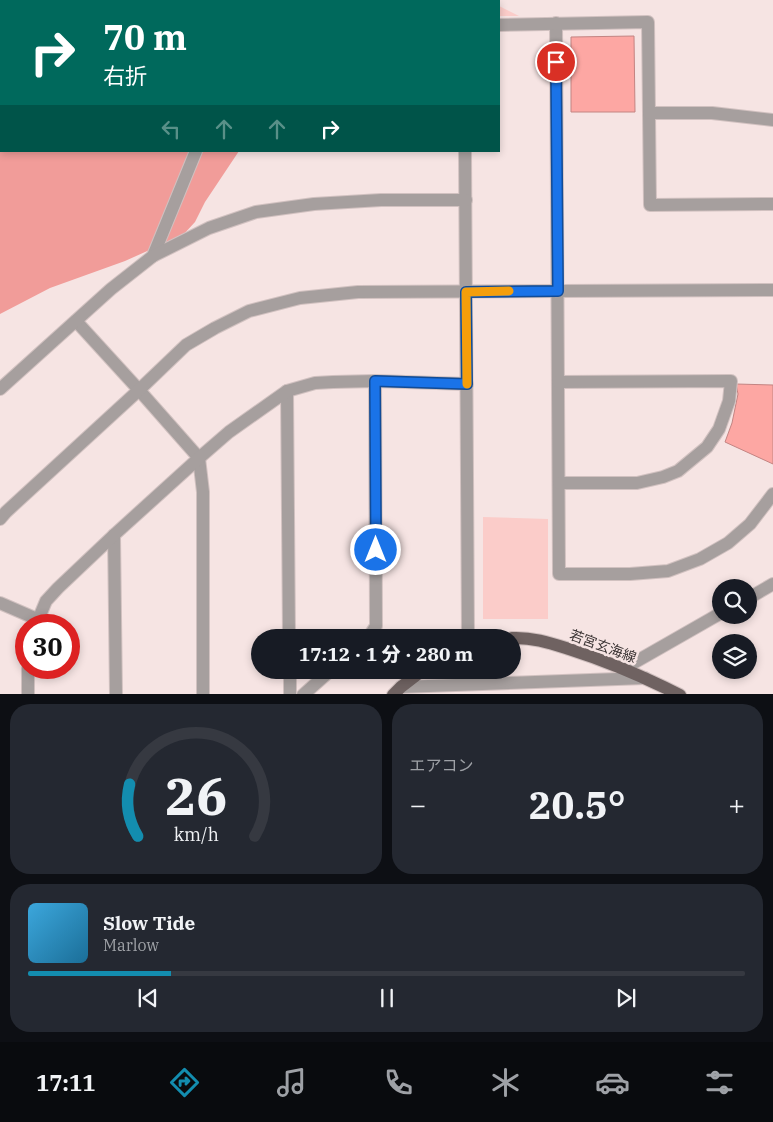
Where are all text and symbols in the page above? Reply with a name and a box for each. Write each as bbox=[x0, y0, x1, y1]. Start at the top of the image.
text: 70 m bbox=[103, 14, 187, 60]
icon: right bbox=[20, 20, 85, 85]
pin bbox=[535, 41, 577, 83]
icon: arrive bbox=[542, 48, 570, 76]
text: 右折 bbox=[103, 61, 147, 90]
icon: left bbox=[157, 115, 185, 143]
icon: ahead bbox=[210, 115, 238, 143]
icon: ahead bbox=[263, 115, 291, 143]
icon: right bbox=[316, 115, 344, 143]
position arrow bbox=[349, 523, 401, 575]
map controls bbox=[712, 579, 757, 679]
button: search bbox=[712, 579, 757, 624]
speed limit sign: 30 bbox=[15, 614, 80, 679]
street label: 若宮玄海線 bbox=[567, 626, 639, 666]
button: layers bbox=[712, 634, 757, 679]
text: 17:12 · 1 分 · 280 m bbox=[299, 642, 473, 666]
text: エアコン bbox=[410, 755, 474, 775]
text: 26 bbox=[165, 762, 227, 829]
text: 20.5° bbox=[529, 780, 626, 829]
text: − bbox=[410, 786, 426, 823]
text: + bbox=[728, 786, 745, 823]
text: km/h bbox=[173, 823, 218, 846]
text: Slow Tide bbox=[103, 911, 195, 935]
text: Marlow bbox=[103, 935, 159, 955]
icon: previous bbox=[134, 984, 162, 1012]
icon: pause bbox=[373, 984, 401, 1012]
icon: next bbox=[612, 984, 640, 1012]
icon: directions bbox=[167, 1065, 202, 1100]
icon: music bbox=[274, 1065, 309, 1100]
icon: phone bbox=[381, 1065, 416, 1100]
icon: climate bbox=[488, 1065, 523, 1100]
icon: car bbox=[595, 1065, 630, 1100]
icon: filters bbox=[702, 1065, 737, 1100]
text: 17:11 bbox=[36, 1068, 95, 1097]

